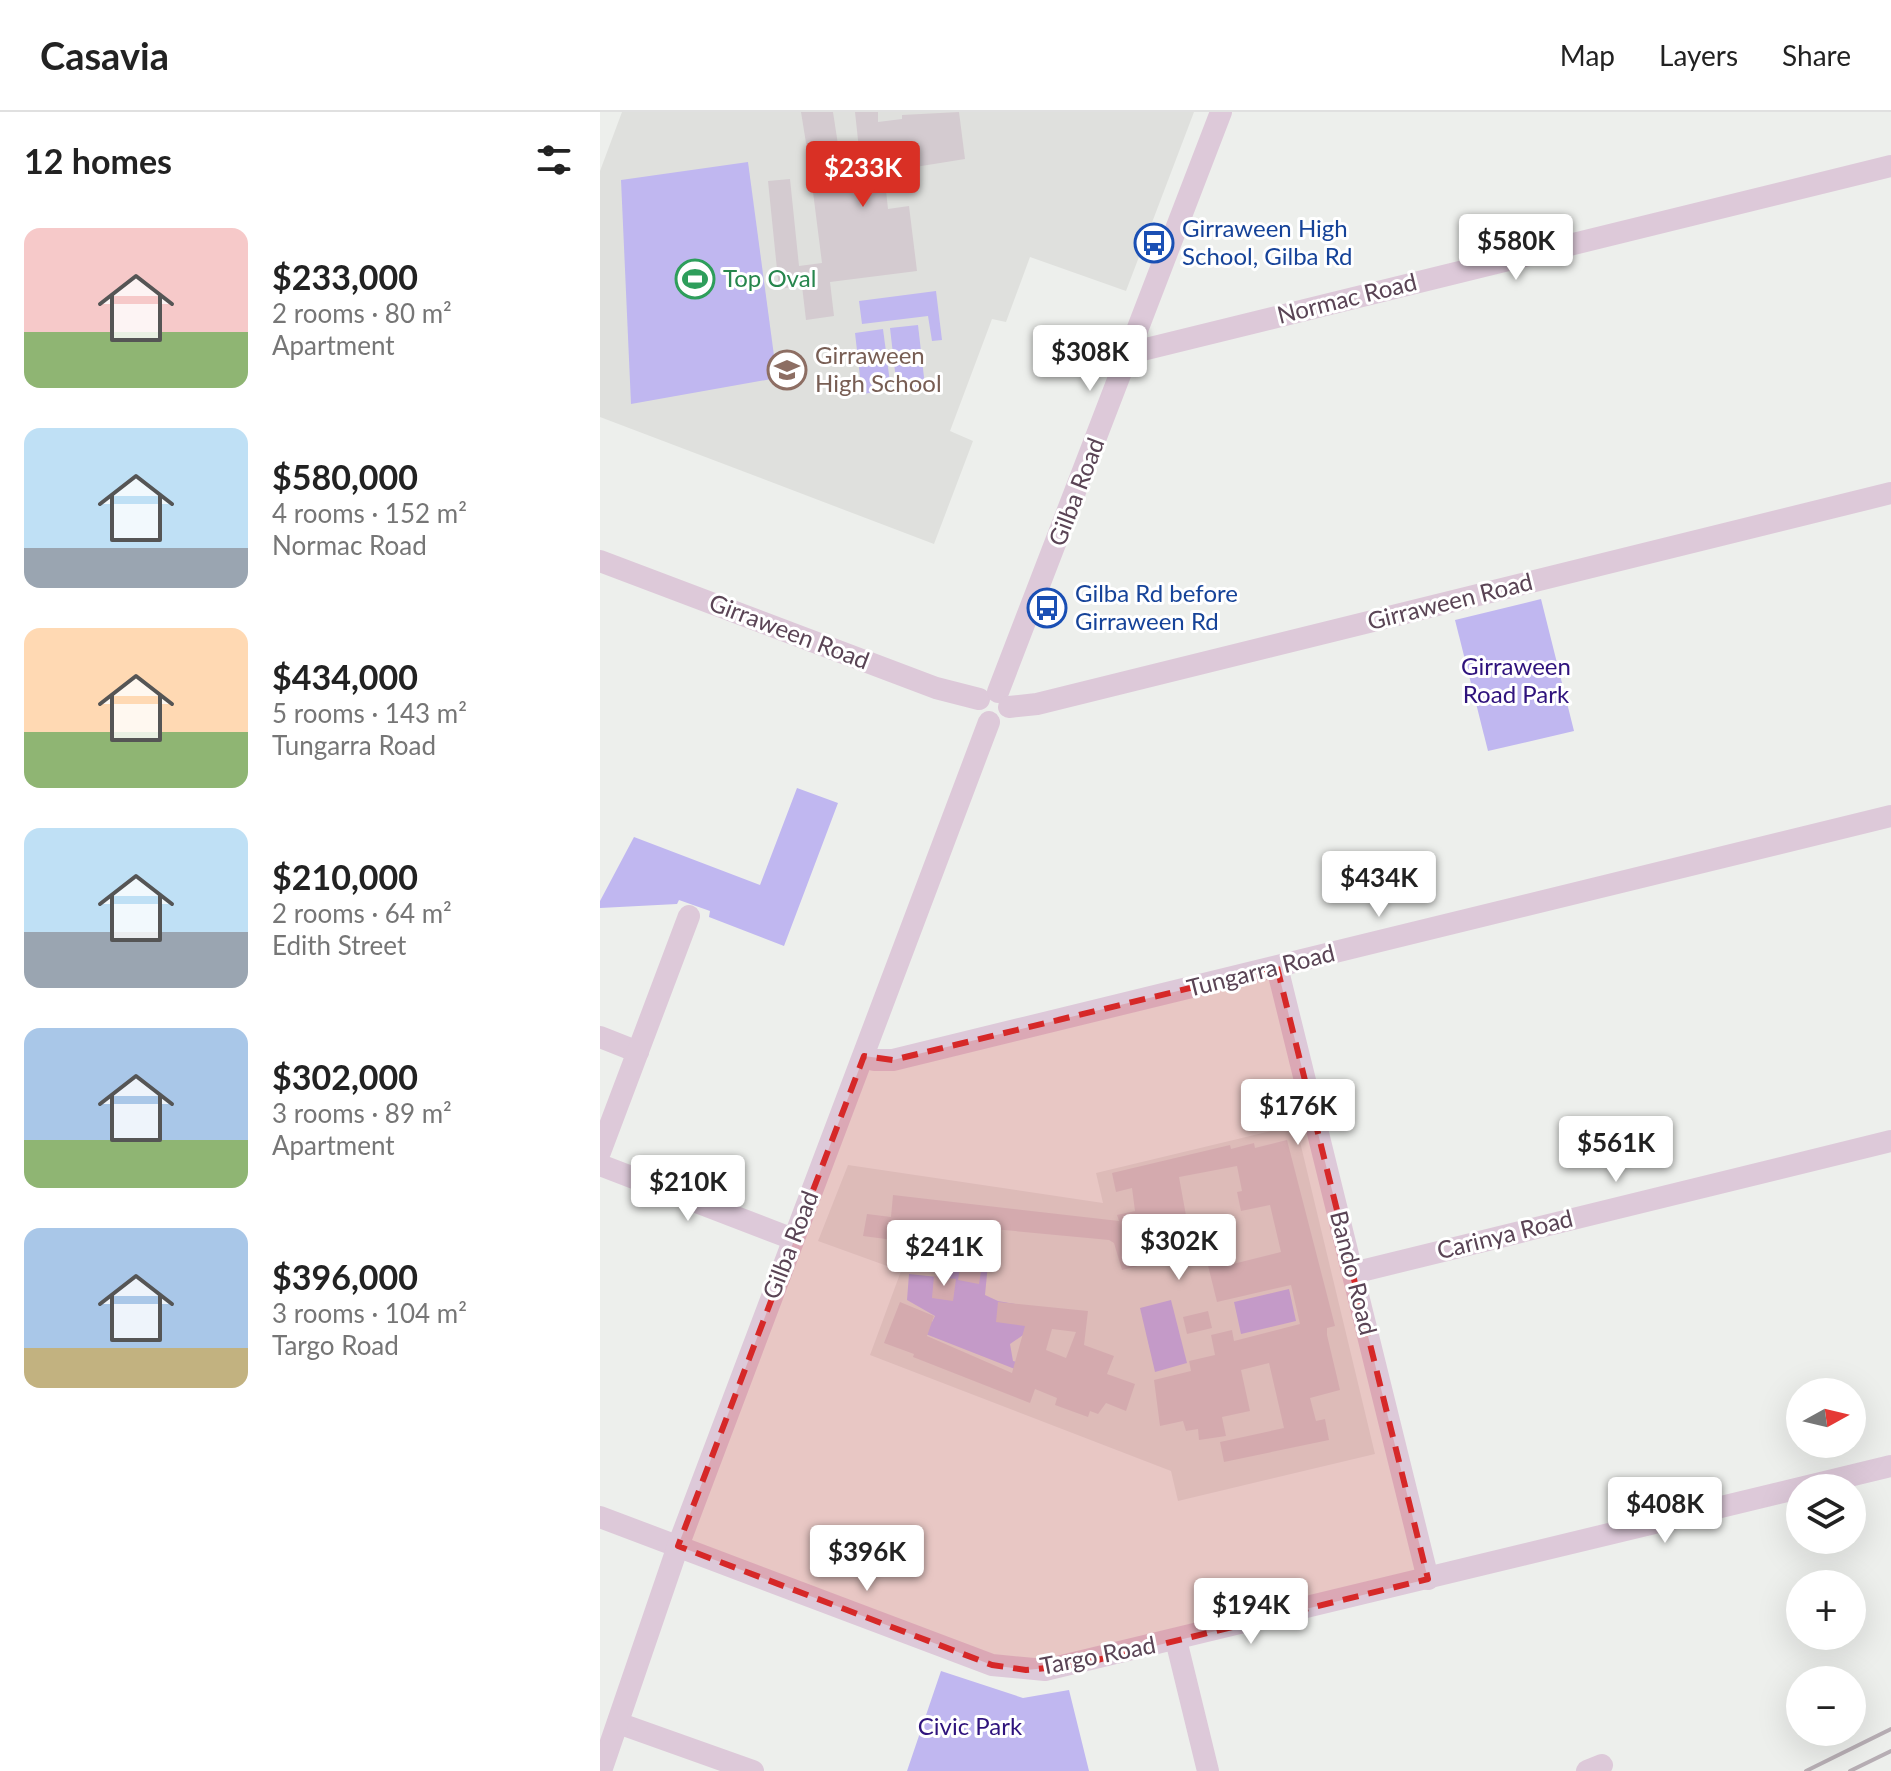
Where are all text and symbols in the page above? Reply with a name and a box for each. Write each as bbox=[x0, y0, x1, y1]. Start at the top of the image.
text: Casavia bbox=[40, 32, 169, 78]
text: Map bbox=[1560, 38, 1615, 72]
text: Layers bbox=[1659, 38, 1738, 72]
text: Share bbox=[1782, 38, 1851, 72]
icon: filters bbox=[532, 138, 576, 182]
text: 12 homes bbox=[24, 140, 172, 181]
pin: $233K bbox=[807, 141, 919, 209]
text: $233K bbox=[824, 151, 902, 183]
place label: Girraween High School, Gilba Rd bbox=[1182, 213, 1353, 270]
pin: $580K bbox=[1460, 214, 1572, 282]
bus stop icon: Girraween High School, Gilba Rd bbox=[1133, 222, 1175, 264]
text: $580K bbox=[1477, 224, 1555, 256]
text: $233,000 bbox=[272, 256, 418, 297]
sports icon: Top Oval bbox=[674, 258, 716, 300]
icon: home bbox=[88, 260, 184, 356]
place label: Top Oval bbox=[723, 263, 816, 292]
street label: Normac Road bbox=[1274, 266, 1419, 329]
text: 2 rooms · 80 m² bbox=[272, 297, 452, 329]
pin: $308K bbox=[1034, 325, 1146, 393]
text: Apartment bbox=[272, 329, 395, 361]
text: $308K bbox=[1051, 335, 1129, 367]
place label: Girraween High School bbox=[815, 340, 942, 397]
school or university icon: Girraween High School bbox=[766, 349, 808, 391]
street label: Gilba Road bbox=[1042, 433, 1109, 550]
text: $580,000 bbox=[272, 456, 418, 497]
icon: home bbox=[88, 460, 184, 556]
text: 4 rooms · 152 m² bbox=[272, 497, 467, 529]
text: Normac Road bbox=[272, 529, 427, 561]
street label: Girraween Road bbox=[1364, 566, 1535, 635]
place label: Gilba Rd before Girraween Rd bbox=[1075, 578, 1238, 635]
street label: Girraween Road bbox=[705, 587, 874, 674]
bus stop icon: Gilba Rd before Girraween Rd bbox=[1026, 587, 1068, 629]
park label: Girraween Road Park bbox=[1461, 651, 1571, 708]
text: $434,000 bbox=[272, 656, 418, 697]
icon: home bbox=[88, 660, 184, 756]
text: 5 rooms · 143 m² bbox=[272, 697, 467, 729]
text: Tungarra Road bbox=[272, 729, 436, 761]
pin: $434K bbox=[1323, 851, 1435, 919]
text: $210,000 bbox=[272, 856, 418, 897]
icon: home bbox=[88, 860, 184, 956]
text: $434K bbox=[1340, 861, 1418, 893]
text: 2 rooms · 64 m² bbox=[272, 897, 452, 929]
text: Edith Street bbox=[272, 929, 406, 961]
street label: Tungarra Road bbox=[1184, 937, 1338, 1002]
text: $302,000 bbox=[272, 1056, 418, 1097]
icon: home bbox=[88, 1060, 184, 1156]
pin: $176K bbox=[1242, 1079, 1354, 1147]
text: $176K bbox=[1259, 1089, 1337, 1121]
text: 3 rooms · 89 m² bbox=[272, 1097, 452, 1129]
pin: $561K bbox=[1560, 1116, 1672, 1184]
text: $561K bbox=[1577, 1126, 1655, 1158]
text: Apartment bbox=[272, 1129, 395, 1161]
pin: $210K bbox=[632, 1155, 744, 1223]
text: $210K bbox=[649, 1165, 727, 1197]
street label: Gilba Road bbox=[756, 1186, 823, 1303]
street label: Carinya Road bbox=[1434, 1203, 1576, 1264]
street label: Bando Road bbox=[1325, 1207, 1384, 1338]
pin: $302K bbox=[1123, 1214, 1235, 1282]
pin: $241K bbox=[888, 1220, 1000, 1288]
text: $302K bbox=[1140, 1224, 1218, 1256]
text: $241K bbox=[905, 1230, 983, 1262]
text: $396,000 bbox=[272, 1256, 418, 1297]
icon: home bbox=[88, 1260, 184, 1356]
text: 3 rooms · 104 m² bbox=[272, 1297, 467, 1329]
text: Targo Road bbox=[272, 1329, 399, 1361]
north arrow bbox=[1786, 1378, 1866, 1458]
map controls bbox=[1786, 1378, 1866, 1746]
button: layers bbox=[1786, 1474, 1866, 1554]
pin: $408K bbox=[1609, 1477, 1721, 1545]
text: $408K bbox=[1626, 1487, 1704, 1519]
pin: $396K bbox=[811, 1525, 923, 1593]
text: $396K bbox=[828, 1535, 906, 1567]
button: + bbox=[1786, 1570, 1866, 1650]
pin: $194K bbox=[1195, 1578, 1307, 1646]
text: $194K bbox=[1212, 1588, 1290, 1620]
street label: Targo Road bbox=[1037, 1629, 1158, 1680]
button: − bbox=[1786, 1666, 1866, 1746]
park label: Civic Park bbox=[918, 1711, 1023, 1740]

